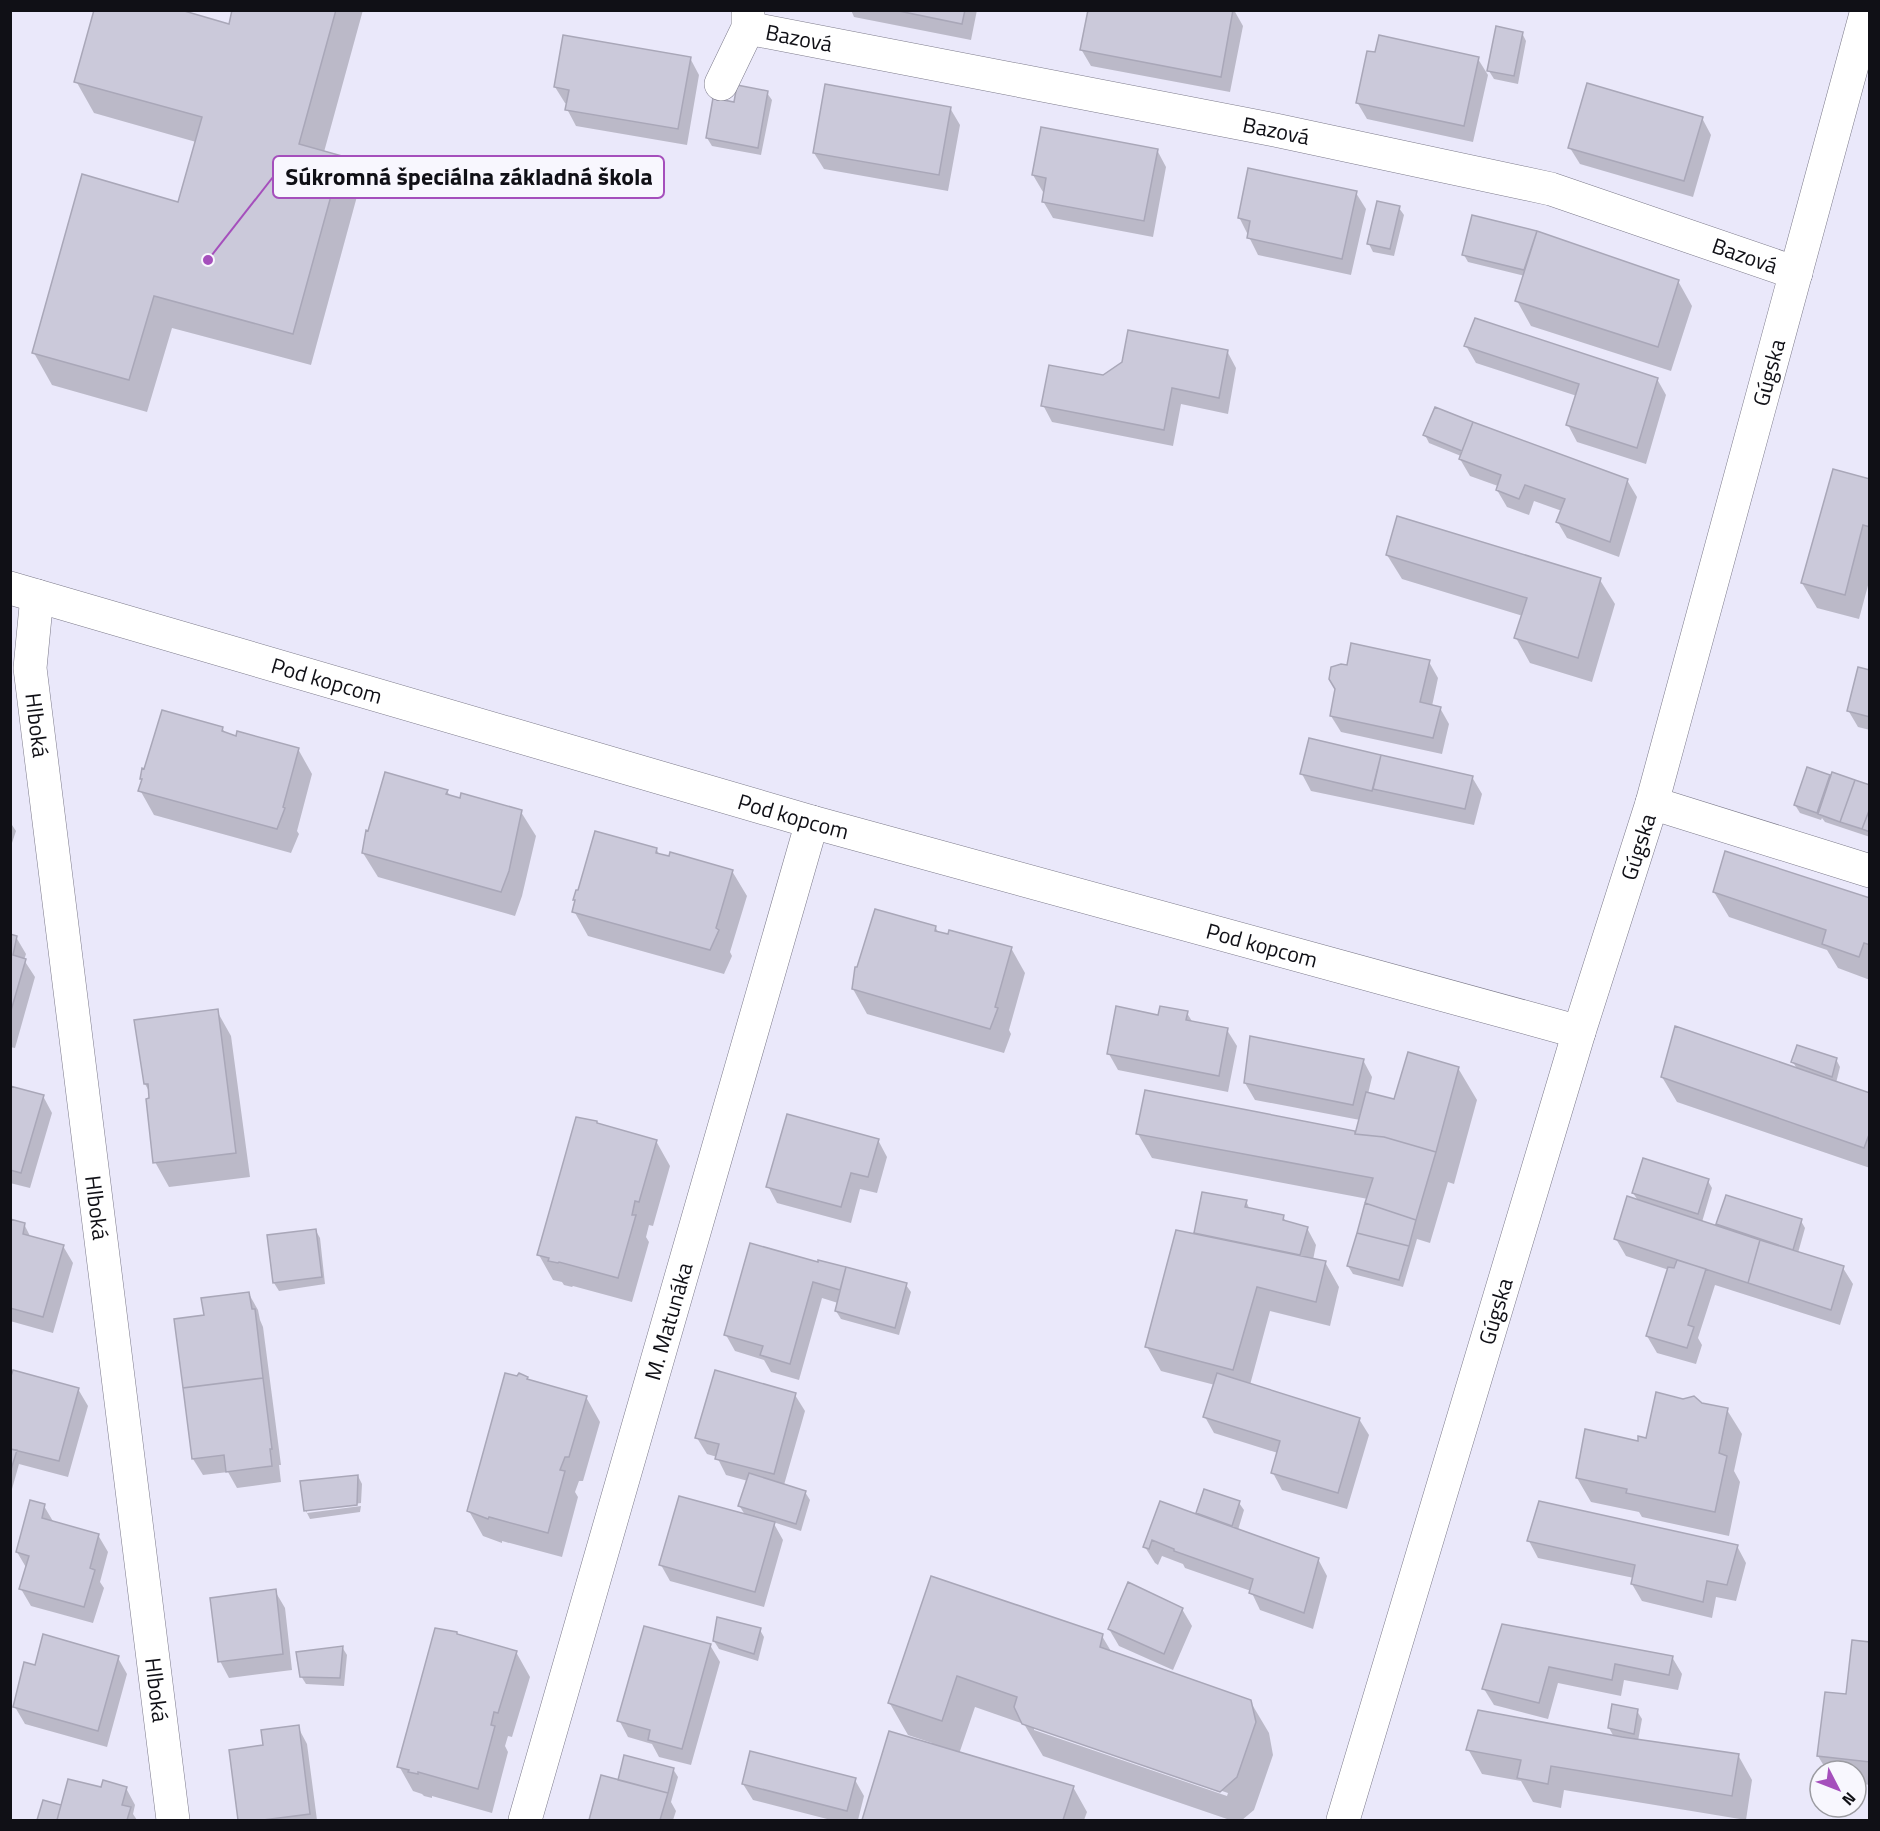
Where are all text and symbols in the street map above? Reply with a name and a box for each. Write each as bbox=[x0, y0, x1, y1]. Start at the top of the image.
street label: Bazová bbox=[763, 15, 835, 61]
street label: Bazová bbox=[1240, 107, 1313, 154]
callout: Súkromná špeciálna základná škola bbox=[273, 156, 664, 198]
text: Súkromná špeciálna základná škola bbox=[285, 158, 653, 194]
street label: Bazová bbox=[1708, 228, 1782, 282]
street label: Gúgska bbox=[1743, 335, 1794, 410]
street label: Pod kopcom bbox=[267, 648, 386, 713]
street label: Hlboká bbox=[16, 691, 58, 759]
street label: Pod kopcom bbox=[734, 784, 853, 848]
street label: Gúgska bbox=[1611, 809, 1665, 884]
street label: Pod kopcom bbox=[1202, 914, 1322, 977]
street label: Hlboká bbox=[76, 1173, 118, 1242]
street label: M. Matunáka bbox=[635, 1258, 702, 1384]
street label: Gúgska bbox=[1469, 1274, 1521, 1349]
street label: Hlboká bbox=[136, 1656, 178, 1724]
north arrow bbox=[1808, 1759, 1868, 1819]
text: N bbox=[1837, 1787, 1862, 1811]

